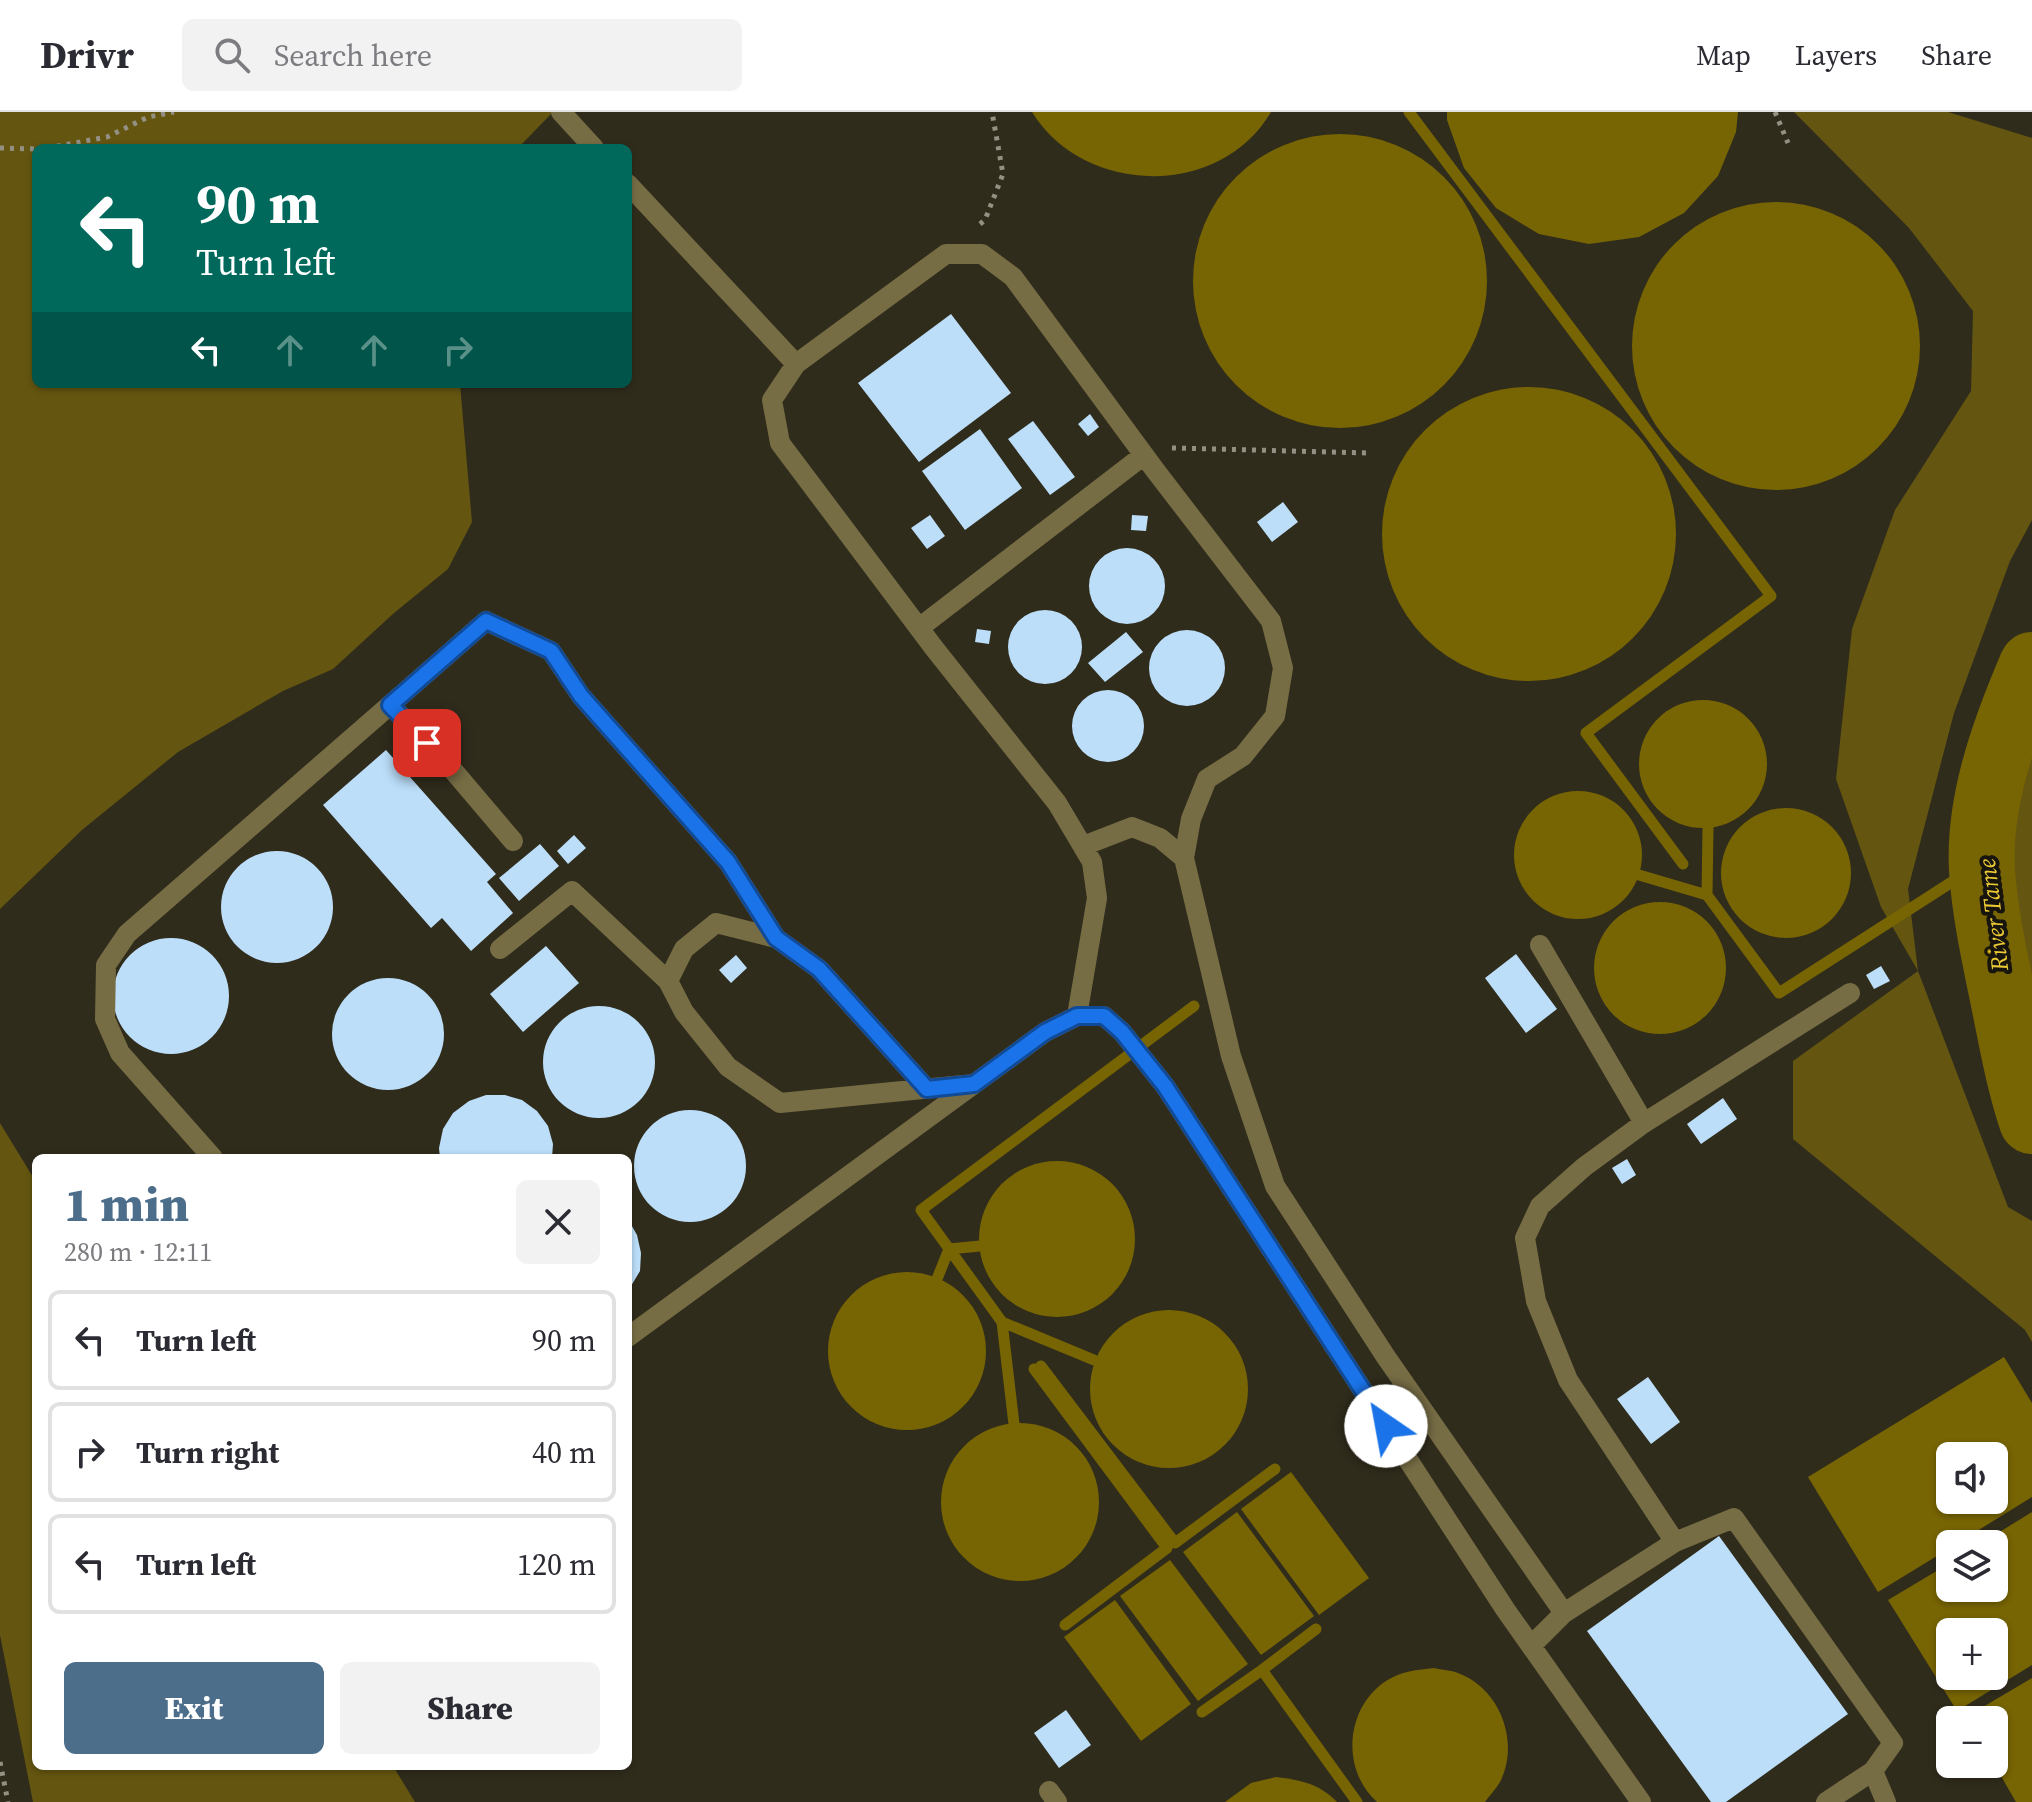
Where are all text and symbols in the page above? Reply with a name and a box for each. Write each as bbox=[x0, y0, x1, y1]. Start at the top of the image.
search box bbox=[182, 19, 742, 91]
text: Drivr bbox=[40, 29, 134, 81]
icon: search bbox=[210, 33, 254, 77]
text: Search here bbox=[274, 35, 432, 76]
text: Map bbox=[1696, 36, 1751, 74]
text: Layers bbox=[1795, 36, 1877, 74]
text: Share bbox=[1921, 36, 1992, 74]
text: 90 m bbox=[196, 165, 319, 242]
icon: left bbox=[64, 176, 168, 280]
text: Turn left bbox=[196, 238, 335, 287]
icon: left bbox=[184, 328, 228, 372]
icon: ahead bbox=[268, 328, 312, 372]
icon: ahead bbox=[352, 328, 396, 372]
icon: right bbox=[436, 328, 480, 372]
pin bbox=[393, 709, 461, 777]
icon: arrive bbox=[405, 721, 449, 765]
water label: River Tame bbox=[1970, 857, 2016, 974]
text: 1 min bbox=[64, 1171, 189, 1237]
button: close bbox=[516, 1180, 600, 1264]
text: 280 m · 12:11 bbox=[64, 1234, 212, 1270]
icon: left bbox=[68, 1318, 112, 1362]
text: Turn left bbox=[136, 1320, 256, 1361]
text: 90 m bbox=[532, 1320, 596, 1361]
position arrow bbox=[1344, 1384, 1428, 1468]
icon: right bbox=[68, 1430, 112, 1474]
text: Turn right bbox=[136, 1432, 279, 1473]
text: 40 m bbox=[532, 1432, 596, 1473]
map controls bbox=[1936, 1442, 2008, 1778]
button: sound bbox=[1936, 1442, 2008, 1514]
button: layers bbox=[1936, 1530, 2008, 1602]
icon: left bbox=[68, 1542, 112, 1586]
text: Turn left bbox=[136, 1544, 256, 1585]
text: 120 m bbox=[517, 1544, 596, 1585]
button: + bbox=[1936, 1618, 2008, 1690]
button: Exit bbox=[64, 1662, 324, 1754]
button: Share bbox=[340, 1662, 600, 1754]
button: − bbox=[1936, 1706, 2008, 1778]

